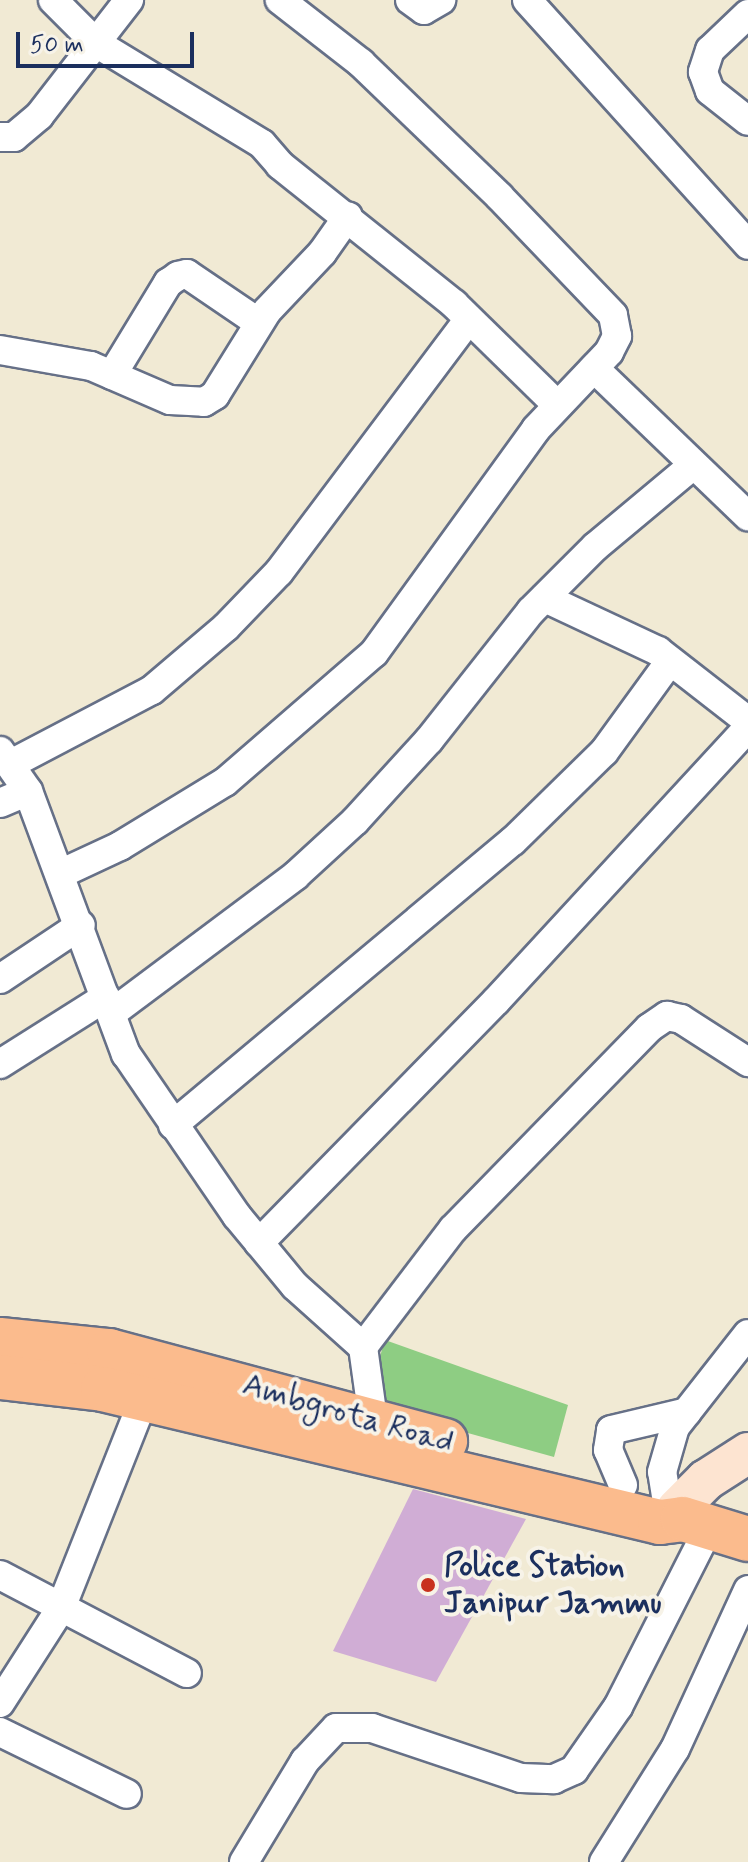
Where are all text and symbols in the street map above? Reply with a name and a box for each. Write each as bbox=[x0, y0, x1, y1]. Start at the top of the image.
scale bar bbox=[20, 16, 198, 66]
text: 50 m bbox=[30, 30, 84, 61]
street label: Ambgrota Road bbox=[240, 1366, 456, 1462]
place label: Police Station Janipur Jammu bbox=[444, 1548, 669, 1623]
marker: Police Station Janipur Jammu bbox=[419, 1576, 437, 1594]

